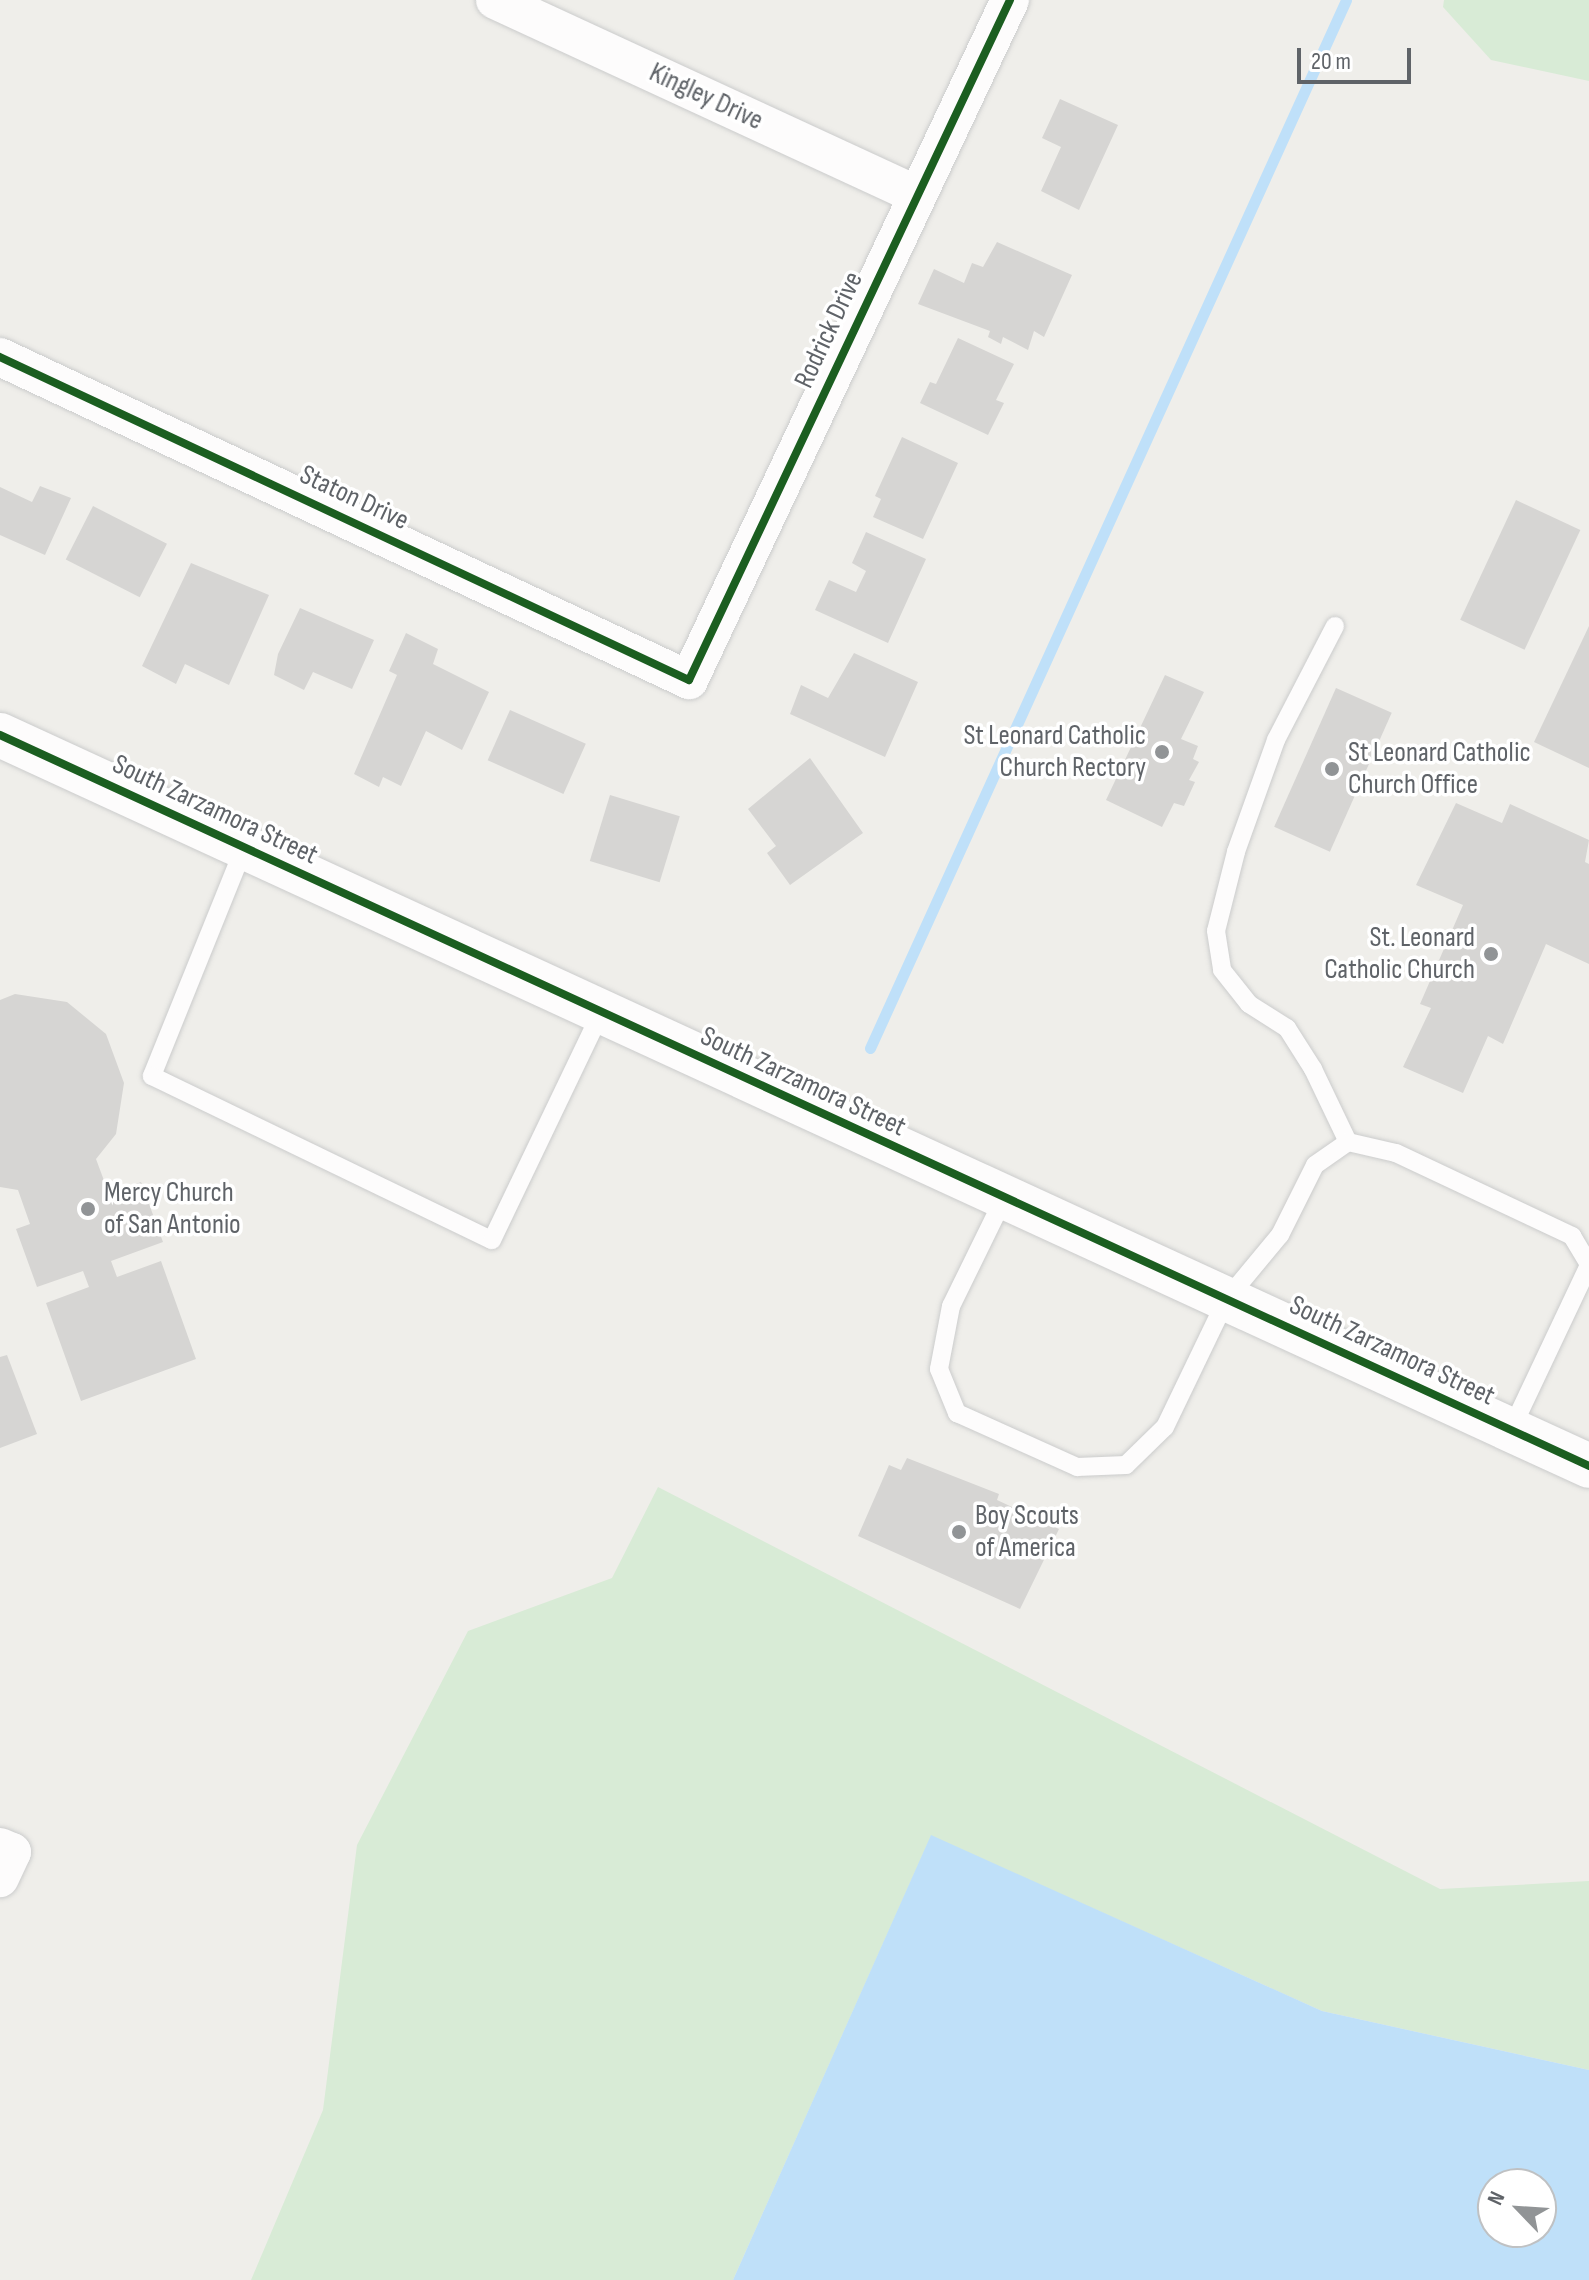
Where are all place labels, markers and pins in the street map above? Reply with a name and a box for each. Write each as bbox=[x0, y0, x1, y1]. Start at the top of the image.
place label: St Leonard Catholic Church Rectory bbox=[963, 719, 1146, 785]
place label: St Leonard Catholic Church Office bbox=[1348, 736, 1531, 802]
marker: St Leonard Catholic Church Rectory bbox=[1153, 743, 1171, 761]
marker: St Leonard Catholic Church Office bbox=[1323, 760, 1341, 778]
place label: St. Leonard Catholic Church bbox=[1324, 921, 1475, 987]
marker: St. Leonard Catholic Church bbox=[1482, 945, 1500, 963]
place label: Mercy Church of San Antonio bbox=[104, 1176, 241, 1242]
marker: Mercy Church of San Antonio bbox=[79, 1200, 97, 1218]
place label: Boy Scouts of America bbox=[975, 1499, 1079, 1565]
marker: Boy Scouts of America bbox=[950, 1523, 968, 1541]

